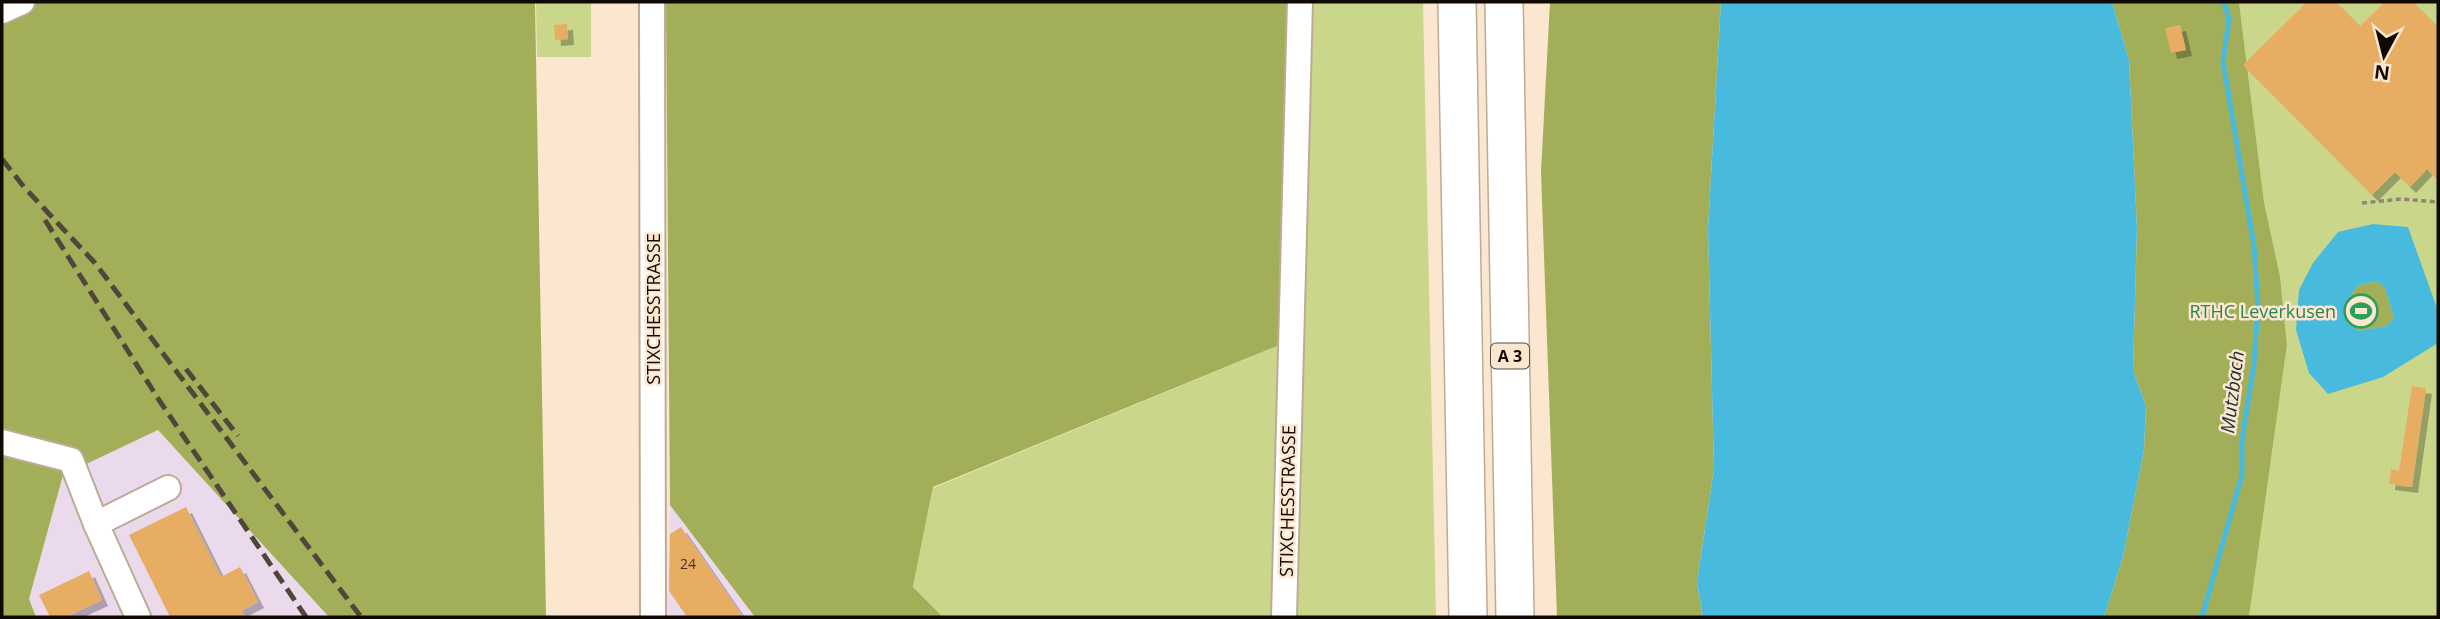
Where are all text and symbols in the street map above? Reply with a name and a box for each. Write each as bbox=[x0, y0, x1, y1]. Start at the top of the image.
north arrow bbox=[2349, 21, 2419, 91]
text: N bbox=[2373, 59, 2391, 87]
street label: STIXCHESSTRASSE bbox=[641, 233, 665, 385]
sports icon: RTHC Leverkusen bbox=[2342, 292, 2380, 330]
place label: RTHC Leverkusen bbox=[2190, 299, 2336, 323]
road number: A 3 bbox=[1491, 344, 1529, 368]
water label: Mutzbach bbox=[2214, 349, 2250, 435]
street label: STIXCHESSTRASSE bbox=[1274, 425, 1300, 577]
house number: 24 bbox=[680, 554, 696, 573]

